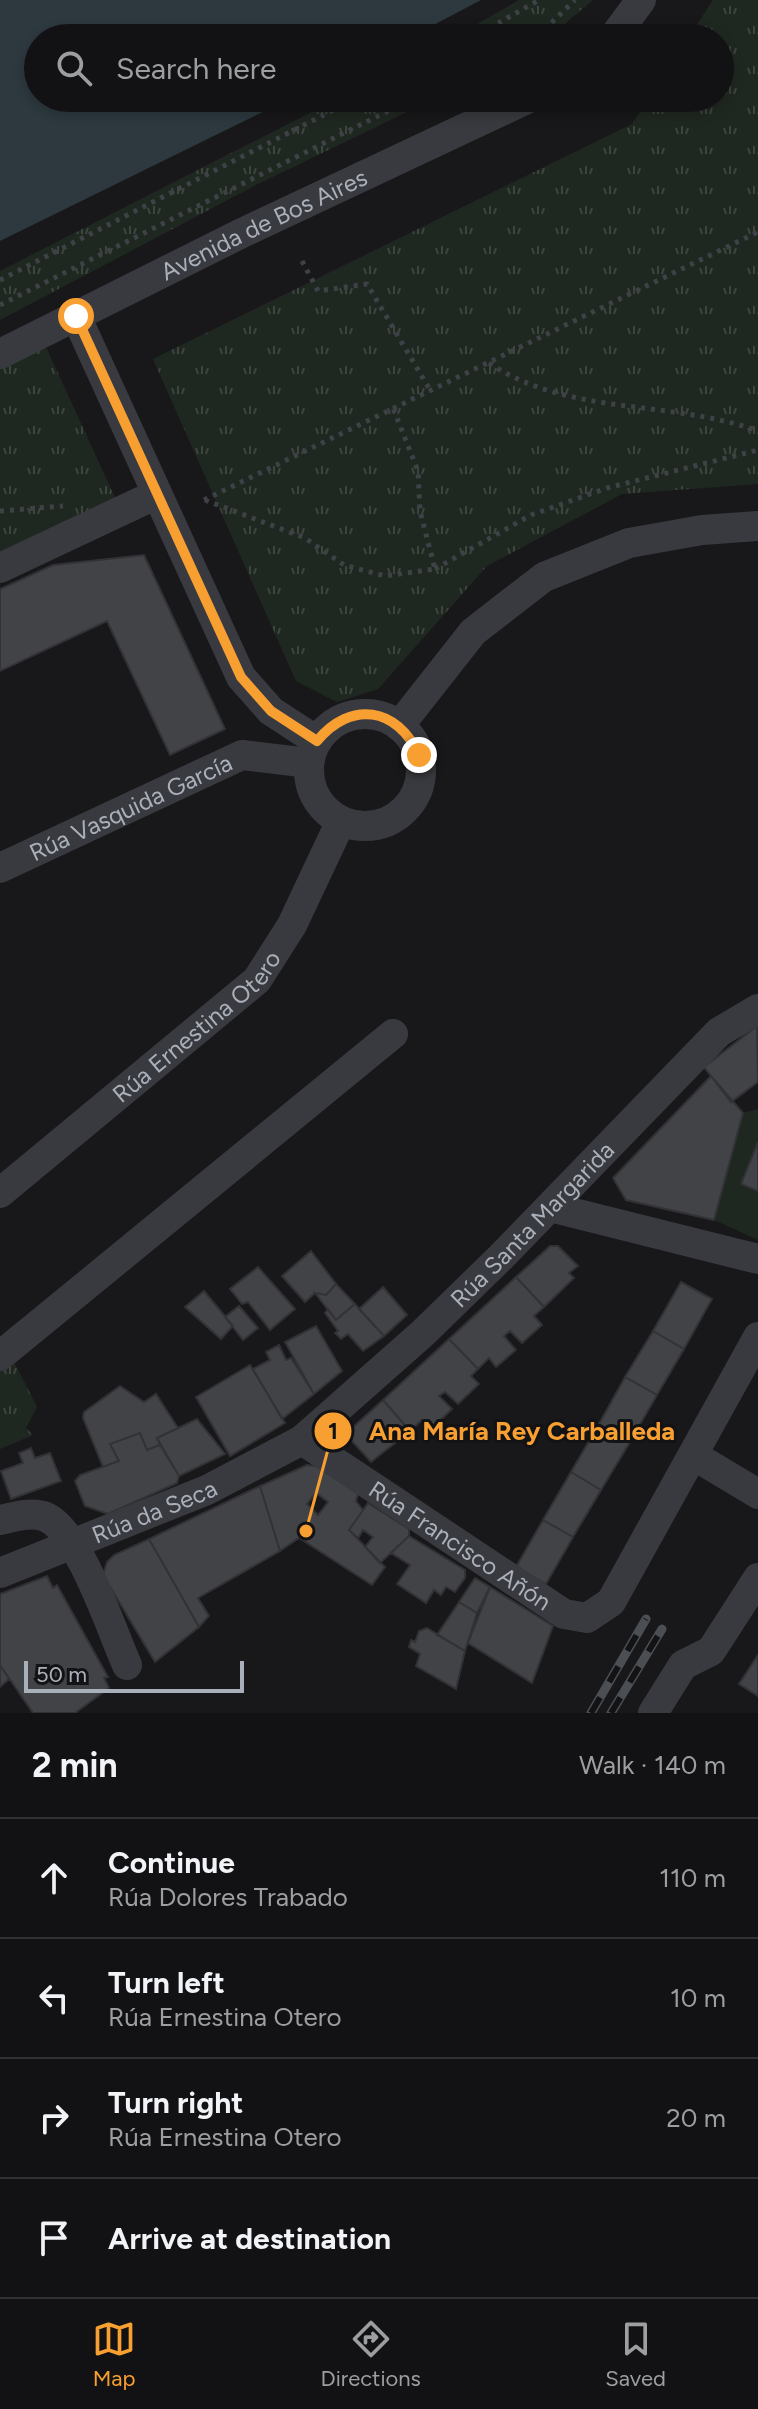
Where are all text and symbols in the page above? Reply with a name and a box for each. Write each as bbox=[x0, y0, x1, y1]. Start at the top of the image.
search box bbox=[24, 24, 734, 112]
icon: search bbox=[52, 46, 96, 90]
text: Search here bbox=[116, 50, 276, 87]
street label: Avenida de Bos Aires bbox=[156, 162, 371, 286]
route start bbox=[58, 298, 94, 334]
route end bbox=[401, 737, 437, 773]
street label: Rúa Vasquida García bbox=[25, 747, 236, 867]
street label: Rúa Ernestina Otero bbox=[106, 945, 286, 1108]
street label: Rúa Santa Margarida bbox=[444, 1135, 620, 1313]
callout: Ana María Rey Carballeda bbox=[313, 1406, 692, 1456]
text: Ana María Rey Carballeda bbox=[369, 1415, 675, 1447]
text: 1 bbox=[328, 1416, 338, 1445]
street label: Rúa da Seca bbox=[87, 1473, 222, 1549]
street label: Rúa Francisco Añón bbox=[364, 1474, 557, 1616]
scale bar bbox=[24, 1657, 244, 1693]
text: 50 m bbox=[36, 1661, 87, 1688]
text: 2 min bbox=[32, 1745, 118, 1786]
text: Walk · 140 m bbox=[579, 1749, 726, 1781]
text: Continue bbox=[108, 1844, 235, 1881]
icon: ahead bbox=[32, 1856, 76, 1900]
text: 110 m bbox=[659, 1862, 726, 1894]
text: Rúa Dolores Trabado bbox=[108, 1881, 348, 1913]
text: Turn left bbox=[108, 1964, 225, 2001]
icon: left bbox=[32, 1976, 76, 2020]
text: 10 m bbox=[670, 1982, 726, 2014]
text: Rúa Ernestina Otero bbox=[108, 2001, 342, 2033]
text: Turn right bbox=[108, 2084, 243, 2121]
icon: right bbox=[32, 2096, 76, 2140]
text: 20 m bbox=[666, 2102, 726, 2134]
text: Rúa Ernestina Otero bbox=[108, 2121, 342, 2153]
icon: arrive bbox=[32, 2216, 76, 2260]
text: Arrive at destination bbox=[108, 2220, 391, 2257]
tab: Map bbox=[92, 2317, 136, 2392]
tab: Directions bbox=[321, 2317, 421, 2392]
tab: Saved bbox=[605, 2317, 666, 2392]

